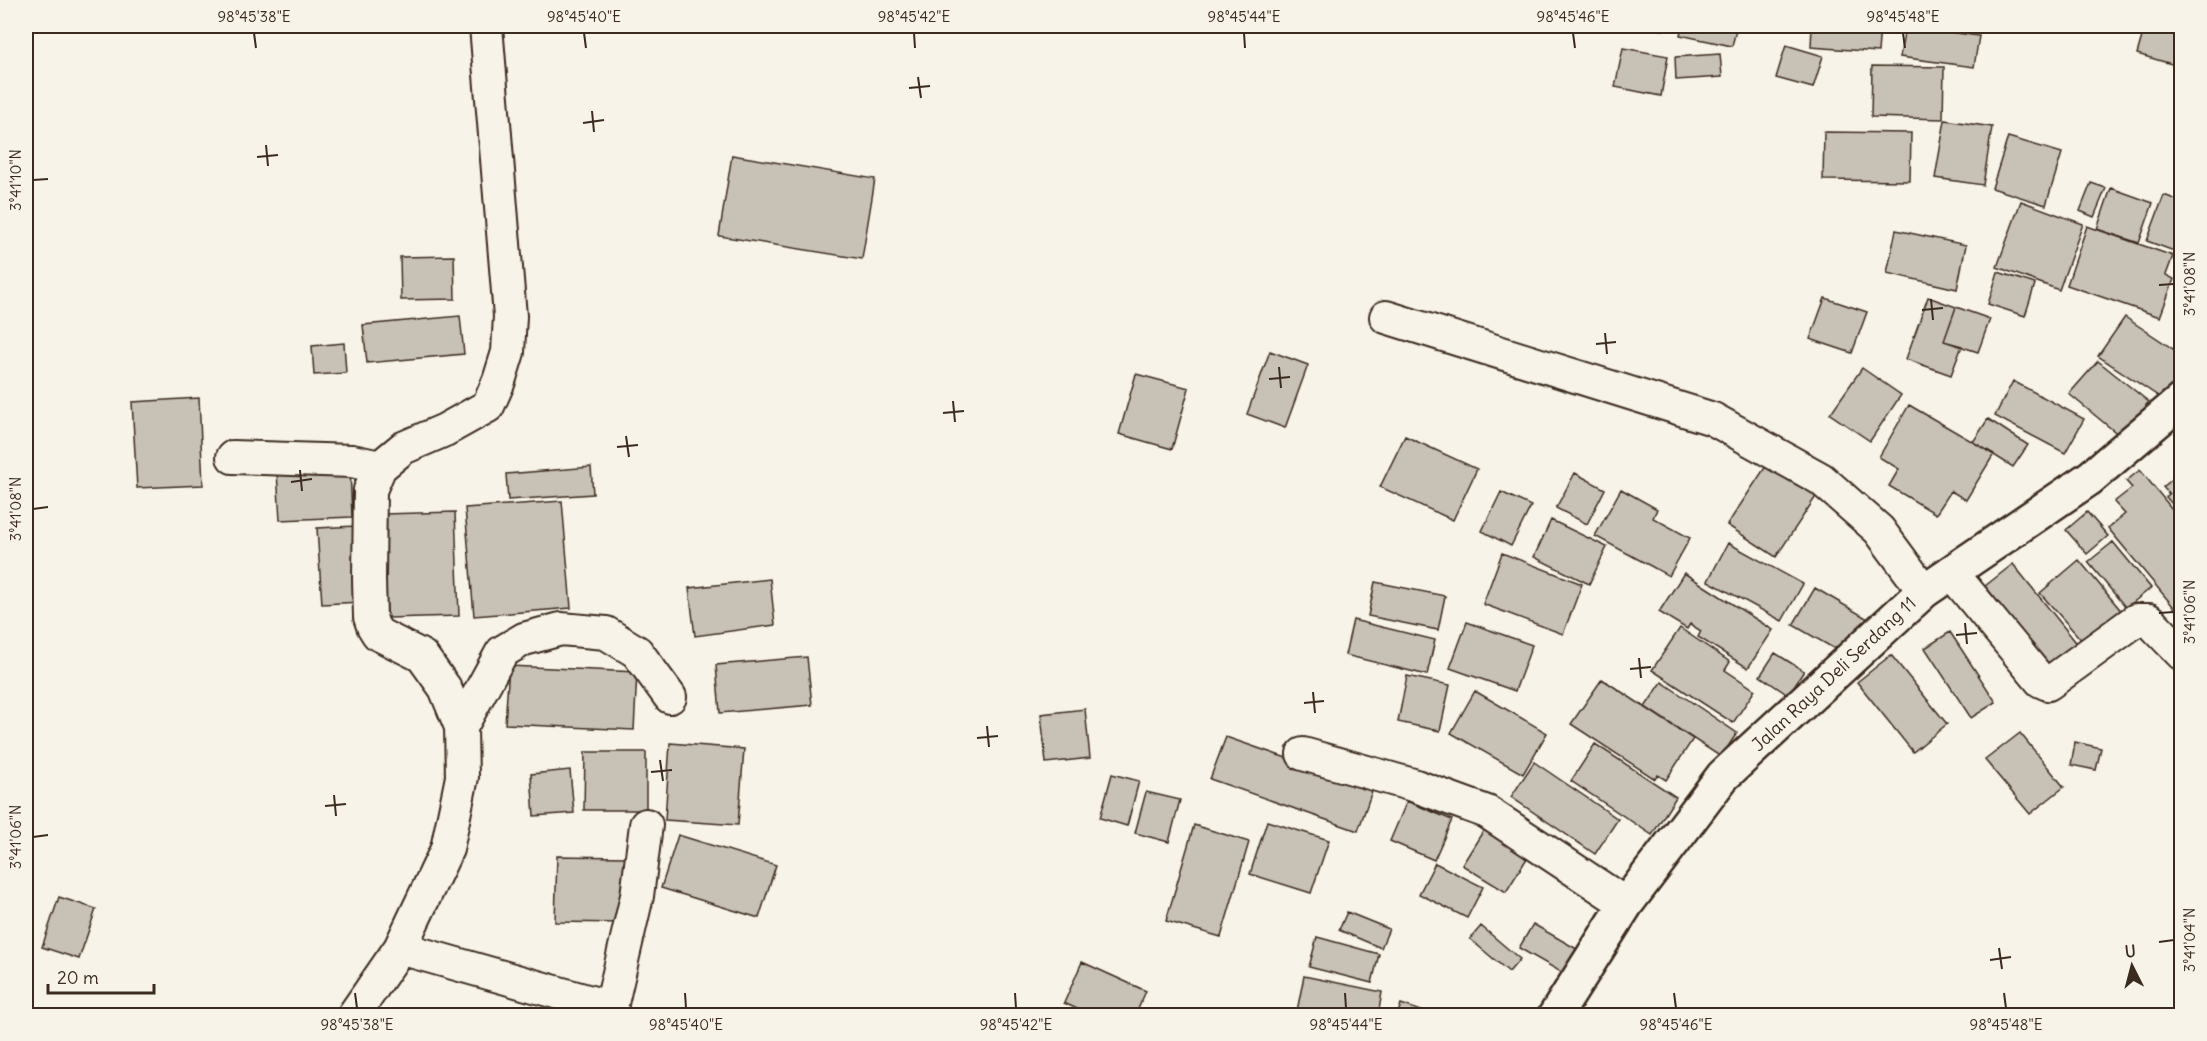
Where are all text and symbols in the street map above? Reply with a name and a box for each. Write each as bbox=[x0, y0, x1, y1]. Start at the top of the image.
text: 98°45'38"E bbox=[217, 7, 291, 26]
text: 98°45'40"E bbox=[547, 7, 621, 26]
text: 98°45'42"E bbox=[878, 7, 950, 26]
text: 98°45'44"E bbox=[1208, 7, 1281, 26]
text: 98°45'46"E bbox=[1537, 7, 1610, 26]
text: 98°45'48"E bbox=[1867, 7, 1940, 26]
text: 3°41'10"N bbox=[6, 149, 25, 211]
text: 3°41'08"N bbox=[2180, 252, 2199, 316]
text: 3°41'08"N bbox=[6, 477, 25, 541]
text: 3°41'06"N bbox=[2180, 580, 2199, 644]
street label: Jalan Raya Deli Serdang 11 bbox=[1747, 591, 1921, 756]
text: 3°41'06"N bbox=[6, 805, 25, 869]
text: 3°41'04"N bbox=[2180, 908, 2199, 972]
north arrow bbox=[2102, 936, 2162, 996]
text: U bbox=[2124, 941, 2137, 962]
scale bar bbox=[48, 957, 154, 995]
text: 20 m bbox=[57, 966, 99, 989]
text: 98°45'38"E bbox=[320, 1015, 394, 1034]
text: 98°45'40"E bbox=[649, 1015, 723, 1034]
text: 98°45'42"E bbox=[980, 1015, 1052, 1034]
text: 98°45'44"E bbox=[1310, 1015, 1383, 1034]
text: 98°45'46"E bbox=[1640, 1015, 1713, 1034]
text: 98°45'48"E bbox=[1970, 1015, 2043, 1034]

